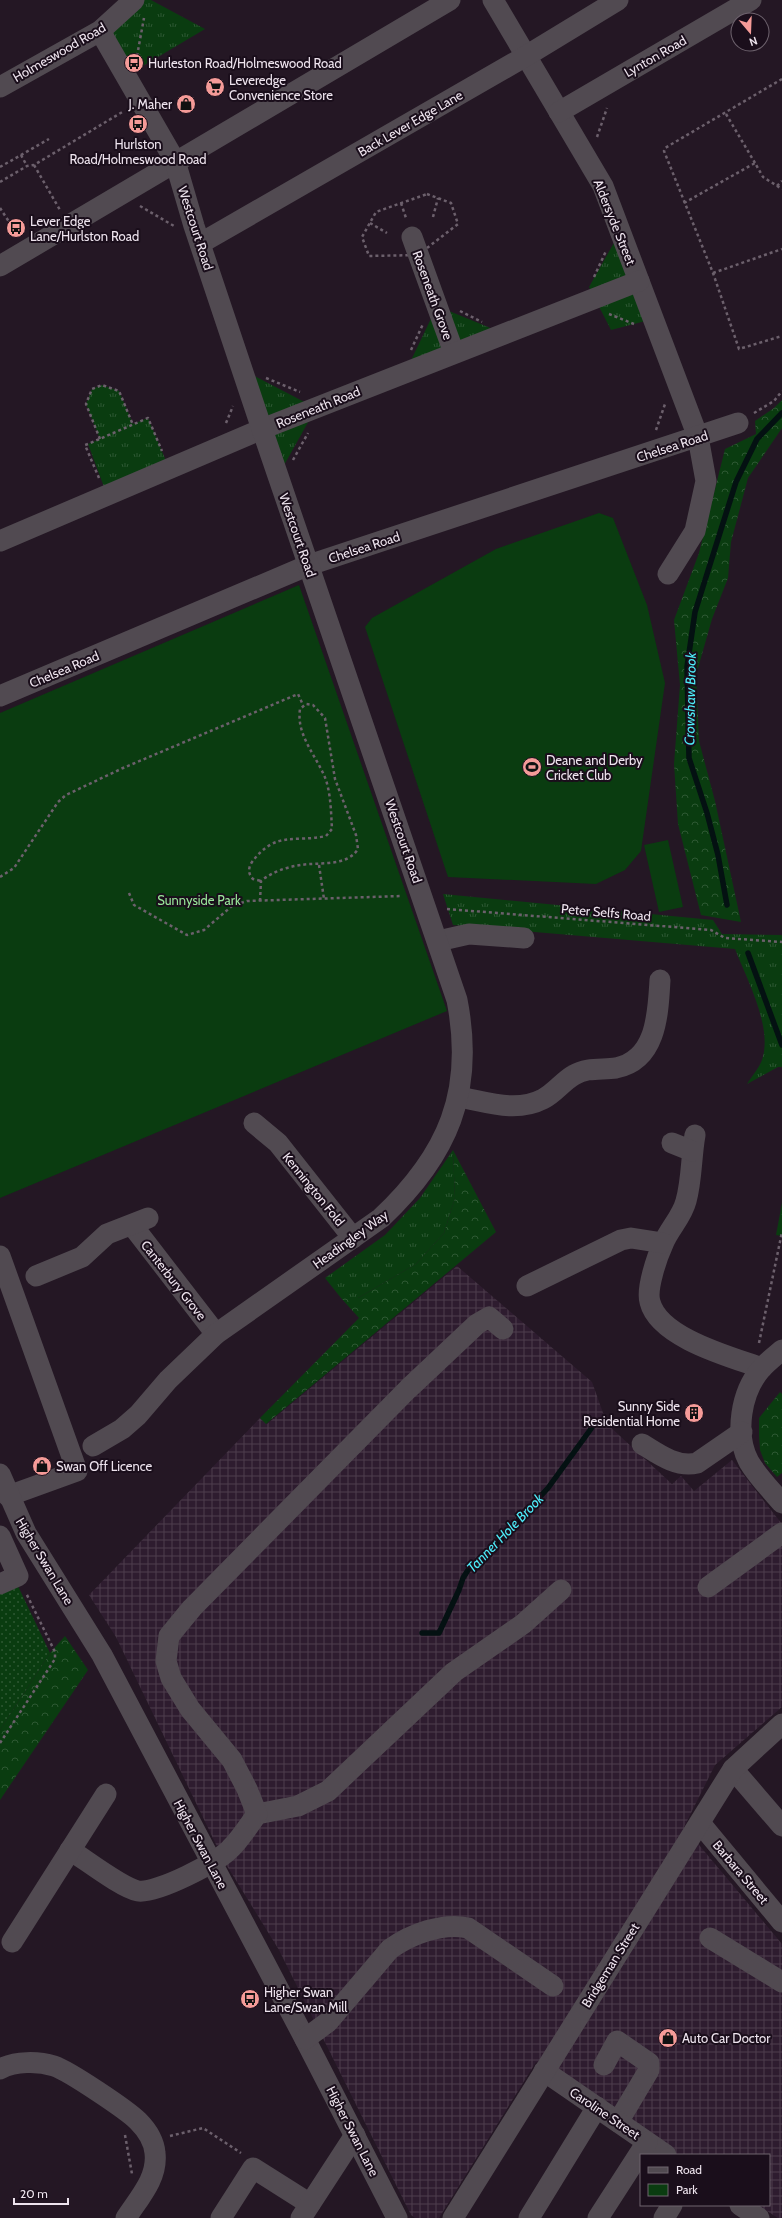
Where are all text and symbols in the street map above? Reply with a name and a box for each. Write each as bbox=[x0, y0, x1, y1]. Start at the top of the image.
north arrow bbox=[730, 12, 770, 52]
street label: Holmeswood Road bbox=[10, 19, 108, 85]
street label: Lynton Road bbox=[621, 32, 689, 80]
text: N bbox=[747, 34, 759, 49]
bus stop icon: Hurleston Road/Holmeswood Road bbox=[123, 52, 145, 74]
place label: Hurleston Road/Holmeswood Road bbox=[148, 55, 342, 71]
place label: Leveredge Convenience Store bbox=[229, 72, 333, 103]
supermarket icon: Leveredge Convenience Store bbox=[204, 76, 226, 98]
street label: Back Lever Edge Lane bbox=[355, 86, 466, 160]
shop icon: J. Maher bbox=[175, 93, 197, 115]
place label: J. Maher bbox=[128, 96, 173, 112]
bus stop icon: Hurlston Road/Holmeswood Road bbox=[127, 113, 149, 135]
place label: Hurlston Road/Holmeswood Road bbox=[69, 136, 207, 167]
street label: Aldersyde Street bbox=[591, 177, 640, 268]
street label: Westcourt Road bbox=[175, 184, 217, 272]
place label: Lever Edge Lane/Hurlston Road bbox=[30, 213, 139, 244]
bus stop icon: Lever Edge Lane/Hurlston Road bbox=[5, 217, 27, 239]
street label: Roseneath Grove bbox=[409, 248, 457, 342]
street label: Roseneath Road bbox=[274, 383, 362, 431]
street label: Chelsea Road bbox=[634, 427, 710, 465]
street label: Westcourt Road bbox=[276, 491, 320, 579]
street label: Chelsea Road bbox=[326, 528, 402, 566]
street label: Chelsea Road bbox=[27, 647, 101, 691]
water label: Crowshaw Brook bbox=[680, 651, 700, 746]
place label: Deane and Derby Cricket Club bbox=[546, 752, 643, 783]
sports icon: Deane and Derby Cricket Club bbox=[521, 756, 543, 778]
street label: Westcourt Road bbox=[382, 797, 426, 885]
park label: Sunnyside Park bbox=[157, 892, 241, 908]
street label: Peter Selfs Road bbox=[560, 900, 652, 924]
street label: Kennington Fold bbox=[280, 1149, 348, 1229]
street label: Headingley Way bbox=[309, 1206, 391, 1272]
street label: Canterbury Grove bbox=[138, 1237, 210, 1323]
place label: Sunny Side Residential Home bbox=[583, 1398, 680, 1429]
building icon: Sunny Side Residential Home bbox=[683, 1402, 705, 1424]
shop icon: Swan Off Licence bbox=[31, 1455, 53, 1477]
place label: Swan Off Licence bbox=[56, 1458, 153, 1474]
water label: Tanner Hole Brook bbox=[463, 1489, 548, 1576]
street label: Higher Swan Lane bbox=[13, 1514, 78, 1608]
street label: Higher Swan Lane bbox=[171, 1797, 231, 1892]
street label: Barbara Street bbox=[710, 1837, 773, 1908]
street label: Bridgeman Street bbox=[578, 1919, 643, 2010]
place label: Higher Swan Lane/Swan Mill bbox=[264, 1984, 347, 2015]
bus stop icon: Higher Swan Lane/Swan Mill bbox=[239, 1988, 261, 2010]
shop icon: Auto Car Doctor bbox=[657, 2027, 679, 2049]
place label: Auto Car Doctor bbox=[682, 2030, 771, 2046]
street label: Higher Swan Lane bbox=[323, 2083, 383, 2179]
street label: Caroline Street bbox=[567, 2084, 644, 2143]
legend bbox=[640, 2154, 770, 2206]
text: Road bbox=[676, 2162, 702, 2177]
scale bar bbox=[14, 2180, 68, 2206]
text: Park bbox=[676, 2182, 698, 2197]
text: 20 m bbox=[20, 2186, 48, 2201]

